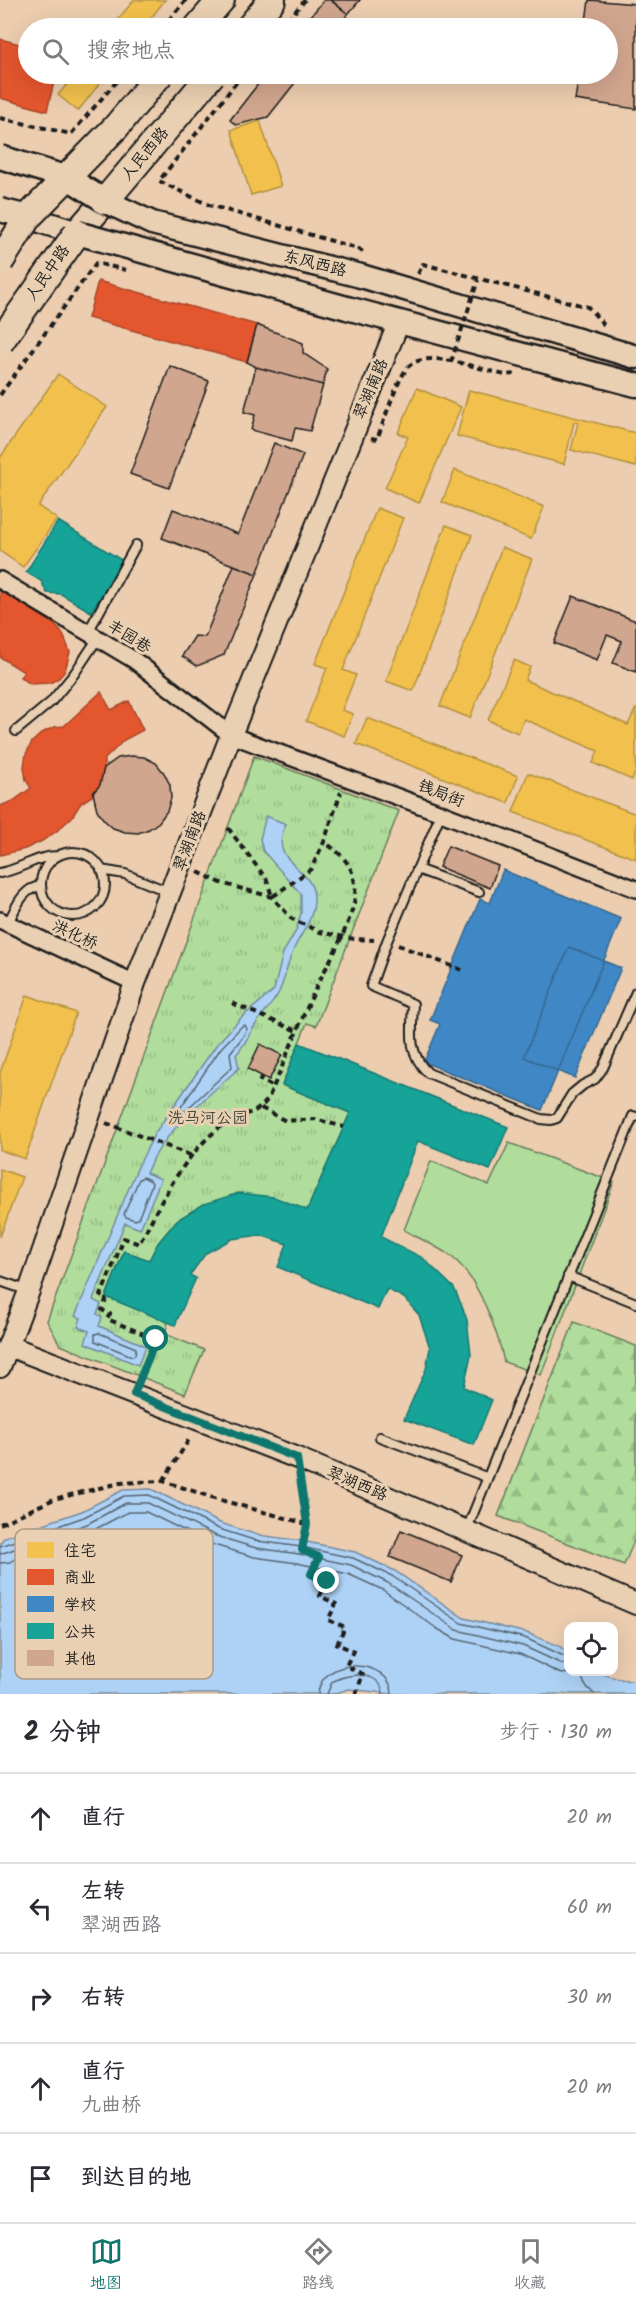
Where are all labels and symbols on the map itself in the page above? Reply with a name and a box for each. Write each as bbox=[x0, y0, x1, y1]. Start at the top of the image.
street label: 人民西路 bbox=[115, 121, 175, 187]
street label: 人民中路 bbox=[19, 240, 77, 306]
street label: 东风西路 bbox=[281, 244, 349, 284]
street label: 翠湖南路 bbox=[347, 355, 395, 423]
street label: 丰园巷 bbox=[102, 614, 156, 660]
street label: 钱局街 bbox=[414, 774, 468, 814]
street label: 翠湖南路 bbox=[167, 807, 213, 875]
street label: 洪化桥 bbox=[48, 914, 102, 956]
park label: 洗马河公园 bbox=[168, 1106, 248, 1131]
route start bbox=[142, 1325, 168, 1351]
street label: 翠湖西路 bbox=[323, 1460, 391, 1508]
legend bbox=[15, 1529, 213, 1679]
text: 住宅 bbox=[64, 1539, 96, 1564]
text: 商业 bbox=[64, 1566, 96, 1591]
route end bbox=[313, 1567, 339, 1593]
text: 学校 bbox=[64, 1593, 96, 1618]
text: 公共 bbox=[64, 1620, 96, 1645]
text: 其他 bbox=[64, 1647, 96, 1672]

